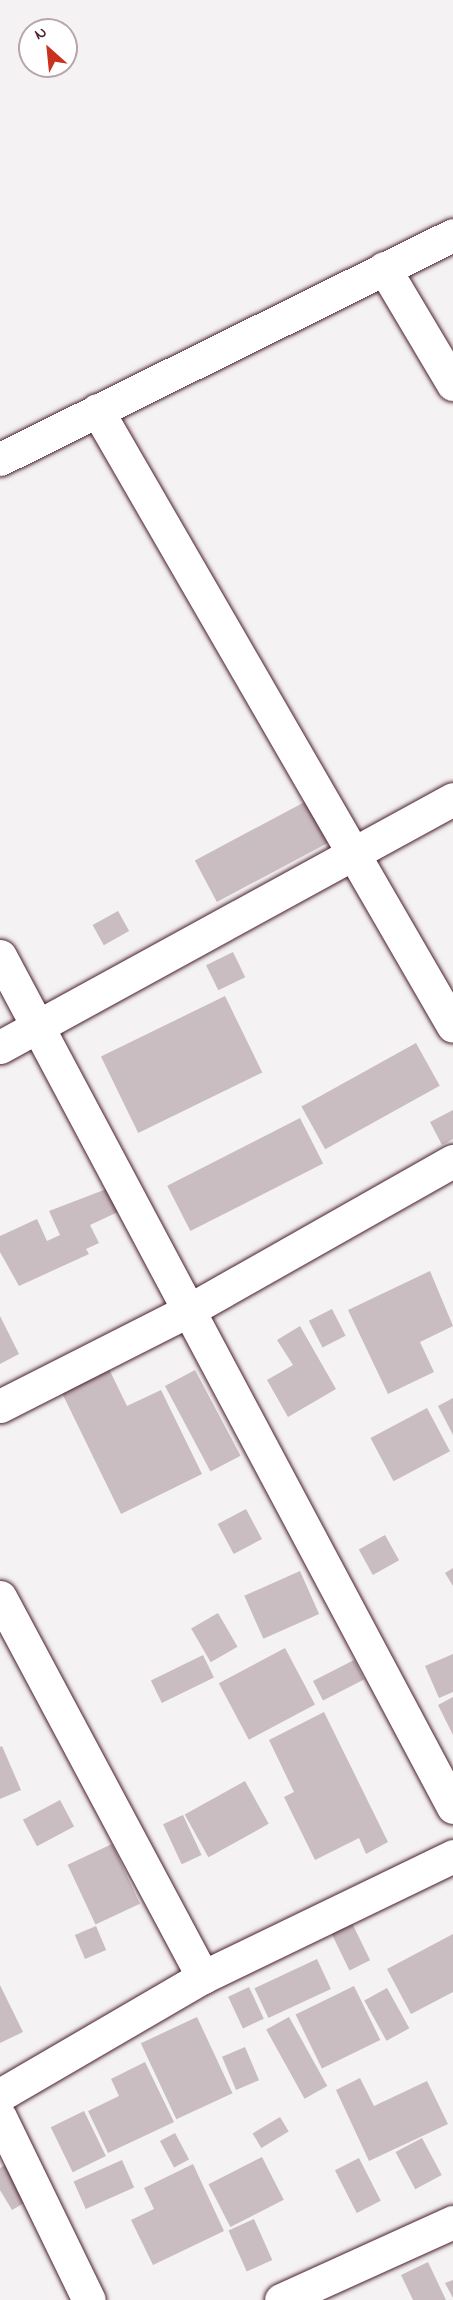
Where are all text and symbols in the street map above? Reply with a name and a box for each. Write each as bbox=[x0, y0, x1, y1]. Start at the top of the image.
north arrow bbox=[18, 18, 78, 78]
text: N bbox=[30, 21, 51, 47]

